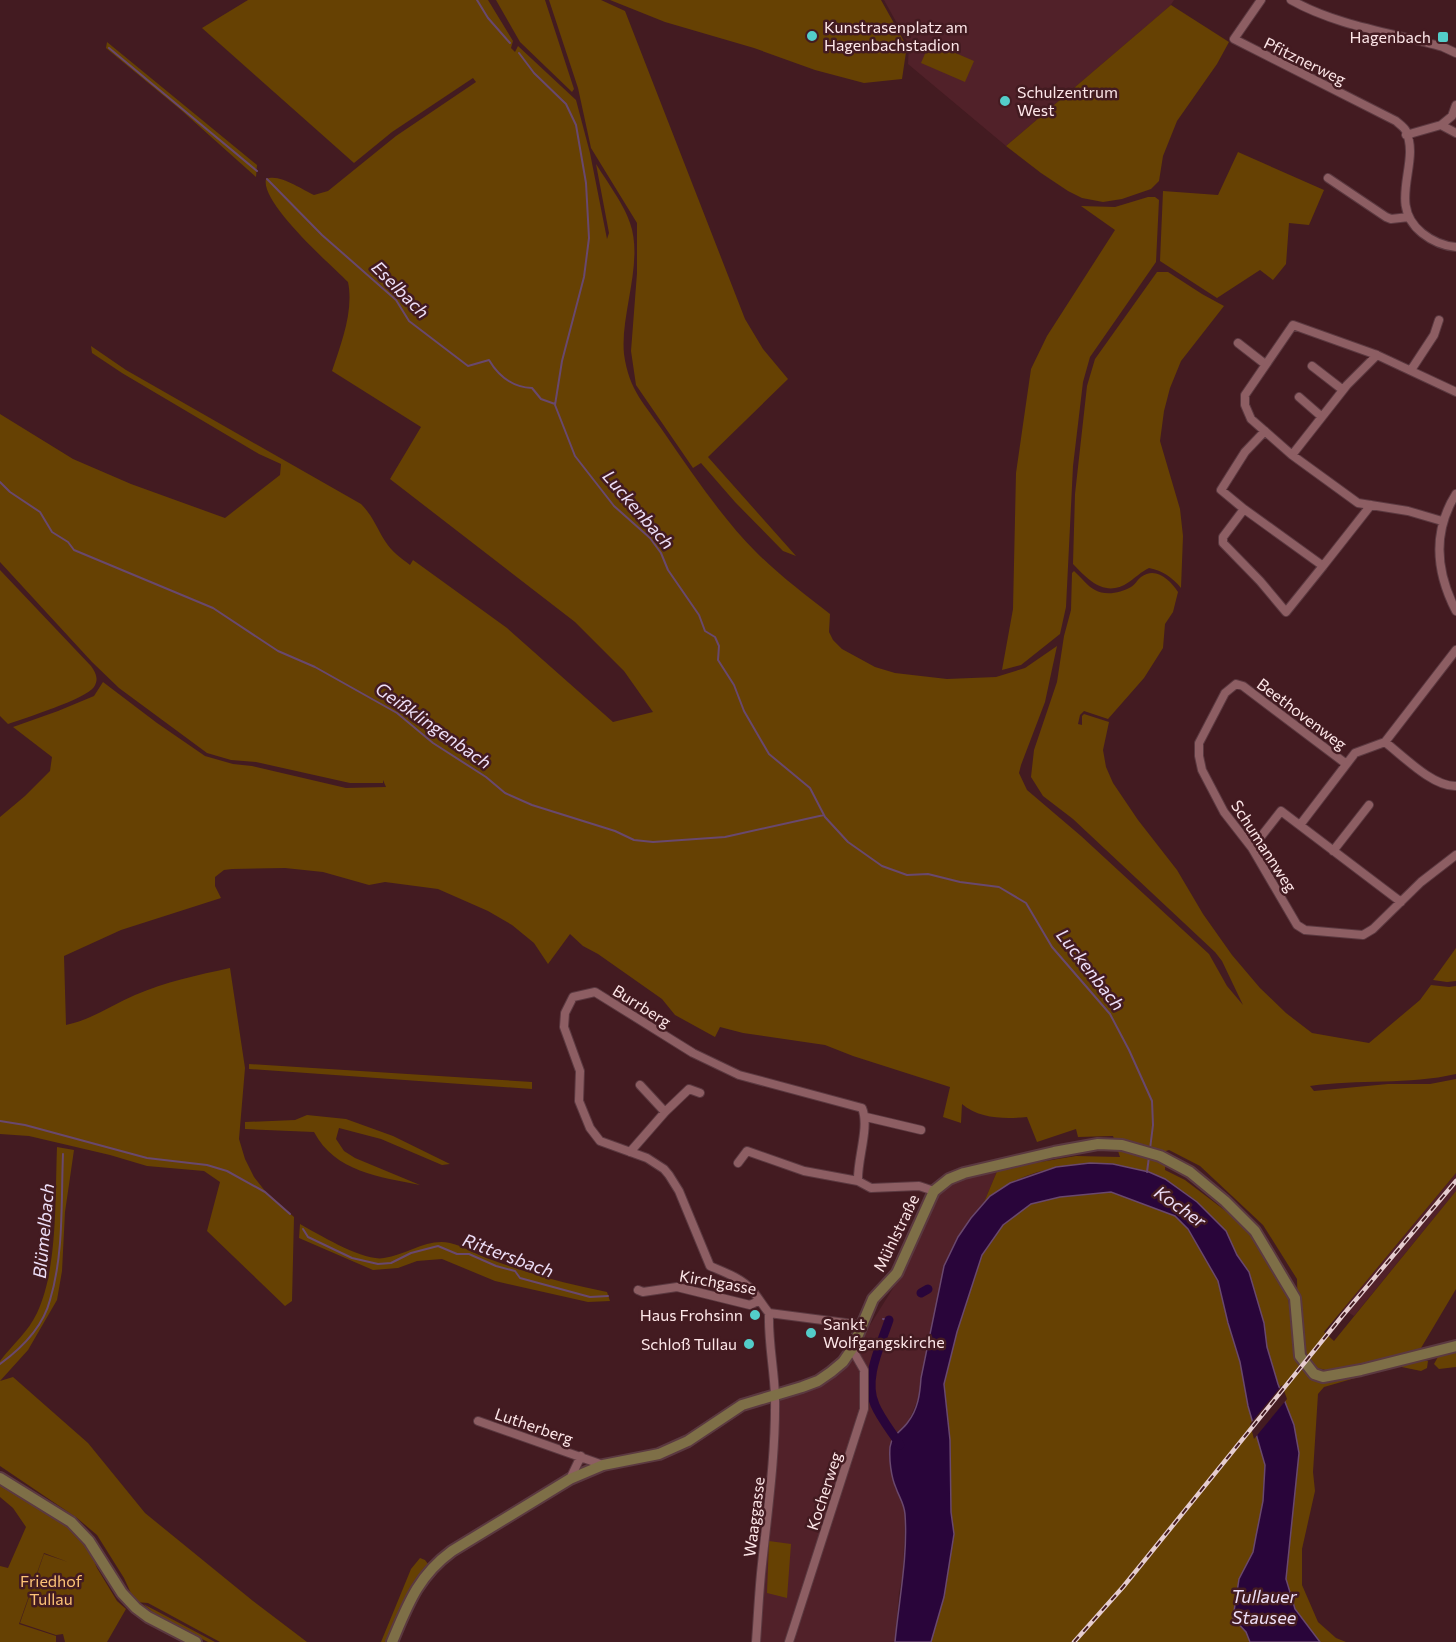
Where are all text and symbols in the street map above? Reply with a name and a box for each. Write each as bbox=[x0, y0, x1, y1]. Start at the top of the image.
place label: Kunstrasenplatz am Hagenbachstadion bbox=[824, 17, 968, 54]
place label: Hagenbach bbox=[1350, 27, 1431, 46]
marker: Kunstrasenplatz am Hagenbachstadion bbox=[805, 29, 819, 43]
marker: Hagenbach bbox=[1436, 30, 1450, 44]
street label: Pfitznerweg bbox=[1261, 33, 1350, 89]
place label: Schulzentrum West bbox=[1017, 82, 1118, 119]
marker: Schulzentrum West bbox=[998, 94, 1012, 108]
water label: Eselbach bbox=[367, 256, 434, 323]
water label: Luckenbach bbox=[598, 465, 679, 553]
street label: Beethovenweg bbox=[1254, 674, 1351, 754]
water label: Geißklingenbach bbox=[371, 677, 496, 773]
street label: Schumannweg bbox=[1228, 796, 1301, 895]
water label: Luckenbach bbox=[1052, 924, 1130, 1015]
street label: Burrberg bbox=[610, 980, 675, 1031]
water label: Kocher bbox=[1151, 1181, 1211, 1232]
water label: Blümelbach bbox=[28, 1182, 58, 1279]
street label: Mühlstraße bbox=[869, 1191, 922, 1275]
water label: Rittersbach bbox=[460, 1228, 557, 1282]
street label: Kirchgasse bbox=[678, 1265, 758, 1298]
place label: Haus Frohsinn bbox=[640, 1305, 743, 1324]
marker: Haus Frohsinn bbox=[748, 1308, 762, 1322]
place label: Sankt Wolfgangskirche bbox=[823, 1314, 945, 1351]
marker: Sankt Wolfgangskirche bbox=[804, 1326, 818, 1340]
place label: Schloß Tullau bbox=[641, 1334, 737, 1353]
marker: Schloß Tullau bbox=[742, 1337, 756, 1351]
street label: Lutherberg bbox=[492, 1403, 576, 1448]
street label: Kocherweg bbox=[802, 1449, 845, 1532]
street label: Waaggasse bbox=[739, 1476, 768, 1558]
park label: Friedhof Tullau bbox=[20, 1571, 83, 1608]
water label: Tullauer Stausee bbox=[1231, 1585, 1297, 1628]

